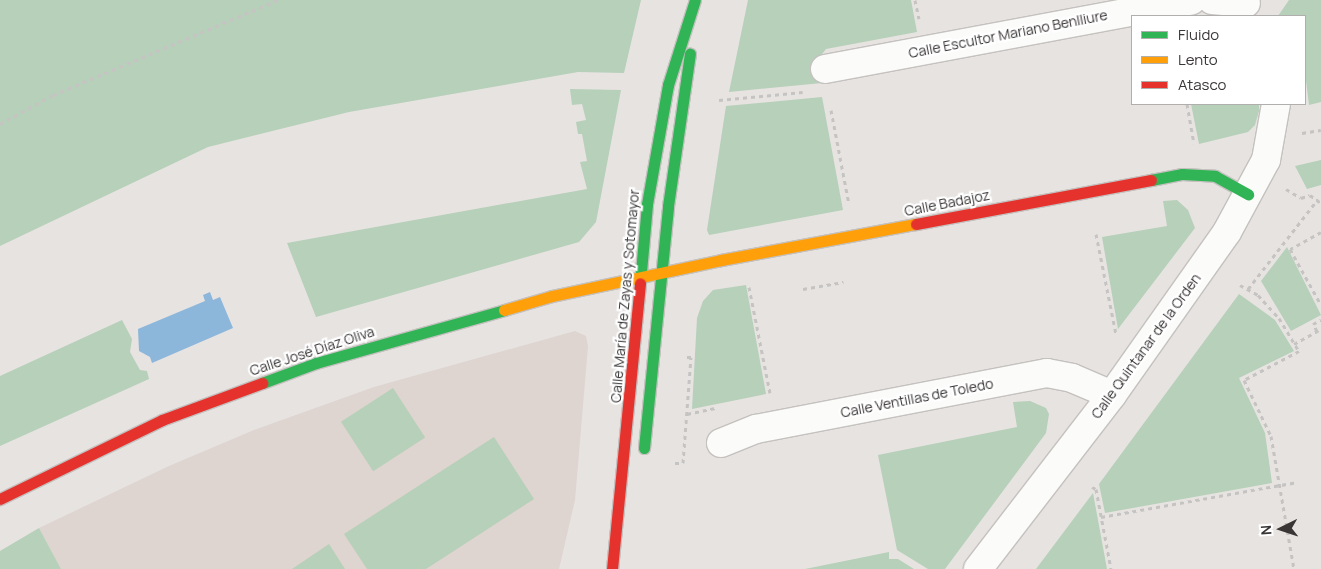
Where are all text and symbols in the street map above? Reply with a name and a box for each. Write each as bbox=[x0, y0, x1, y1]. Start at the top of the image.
street label: Calle Escultor Mariano Benlliure bbox=[907, 6, 1109, 62]
legend bbox=[1131, 15, 1306, 105]
text: Fluido bbox=[1178, 24, 1219, 45]
text: Lento bbox=[1178, 49, 1218, 70]
text: Atasco bbox=[1178, 74, 1226, 95]
street label: Calle Badajoz bbox=[903, 186, 991, 220]
street label: Calle María de Zayas y Sotomayor bbox=[607, 188, 643, 404]
street label: Calle Quintanar de la Orden bbox=[1088, 270, 1204, 422]
street label: Calle José Díaz Oliva bbox=[248, 323, 376, 379]
street label: Calle Ventillas de Toledo bbox=[839, 375, 995, 421]
north arrow bbox=[1256, 504, 1306, 554]
text: N bbox=[1256, 524, 1275, 536]

